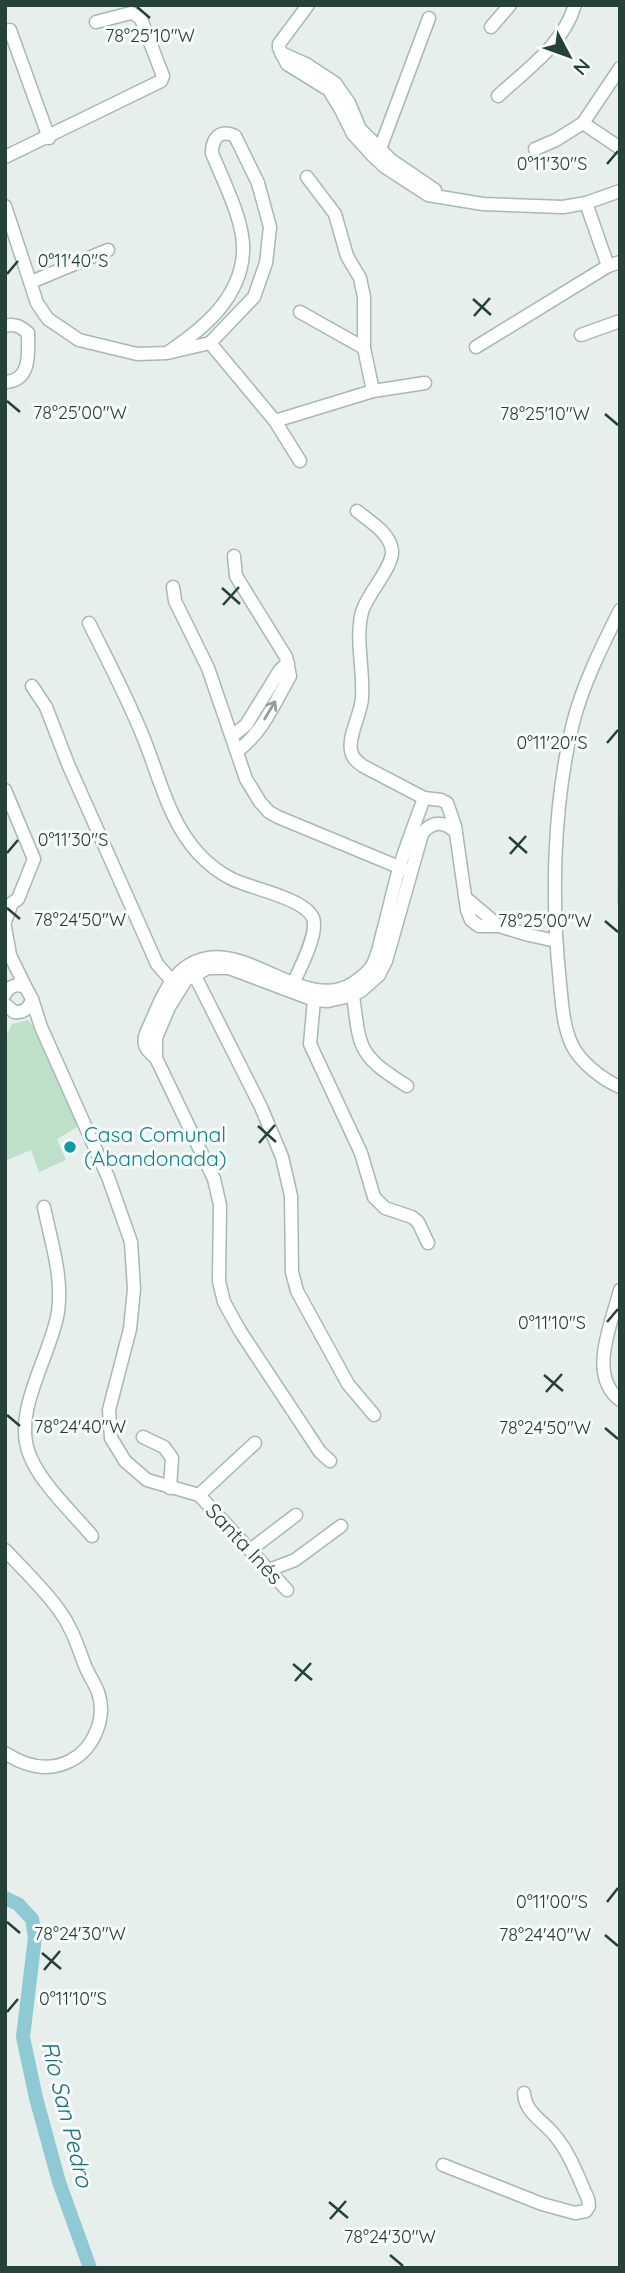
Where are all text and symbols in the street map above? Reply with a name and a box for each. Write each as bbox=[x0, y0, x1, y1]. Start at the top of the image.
north arrow bbox=[534, 21, 604, 91]
text: 78°25'10"W bbox=[105, 24, 195, 47]
text: N bbox=[568, 54, 595, 80]
text: 0°11'30"S bbox=[517, 152, 587, 175]
text: 0°11'40"S bbox=[38, 249, 108, 272]
text: 78°25'00"W bbox=[33, 401, 127, 424]
text: 78°25'10"W bbox=[500, 402, 590, 425]
one-way arrow bbox=[263, 701, 277, 721]
text: 0°11'20"S bbox=[516, 731, 588, 754]
text: 0°11'30"S bbox=[38, 828, 108, 851]
text: 78°24'50"W bbox=[34, 908, 126, 931]
text: 78°25'00"W bbox=[498, 909, 592, 932]
place label: Casa Comunal (Abandonada) bbox=[84, 1121, 227, 1171]
marker: Casa Comunal (Abandonada) bbox=[62, 1139, 78, 1155]
text: 0°11'10"S bbox=[518, 1311, 586, 1334]
text: 78°24'40"W bbox=[34, 1415, 126, 1438]
text: 78°24'50"W bbox=[499, 1416, 591, 1439]
street label: Santa Inés bbox=[201, 1497, 289, 1589]
text: 0°11'00"S bbox=[516, 1890, 588, 1913]
text: 78°24'30"W bbox=[34, 1922, 126, 1945]
text: 78°24'40"W bbox=[499, 1923, 591, 1946]
text: 0°11'10"S bbox=[39, 1987, 107, 2010]
water label: Río San Pedro bbox=[35, 2038, 100, 2191]
text: 78°24'30"W bbox=[344, 2225, 436, 2248]

